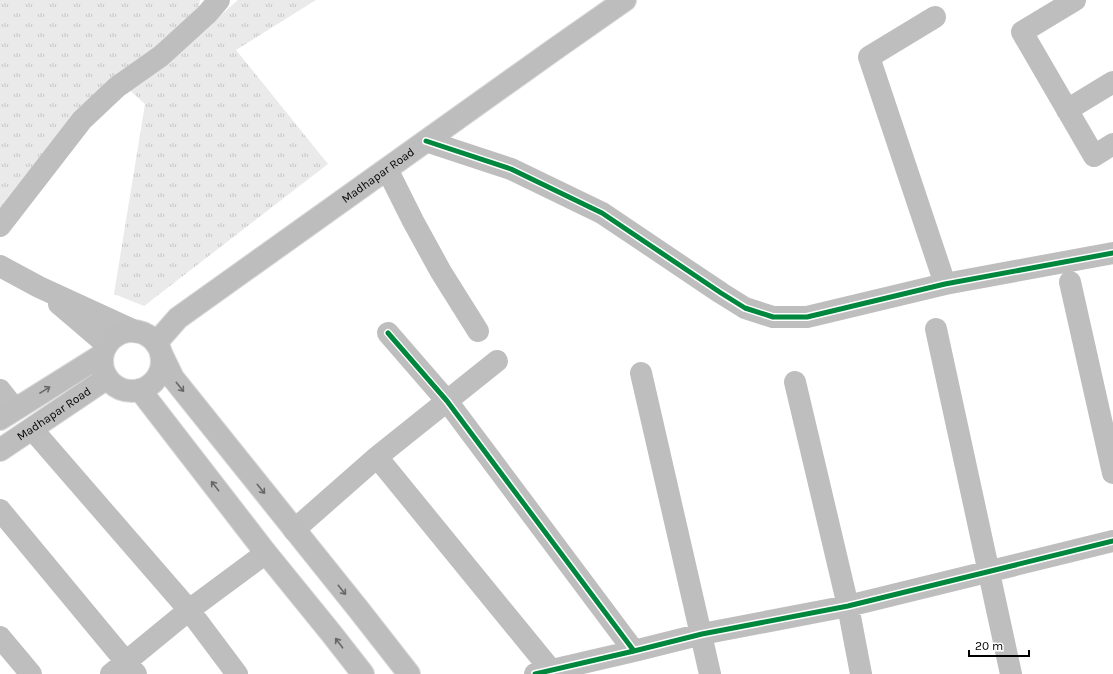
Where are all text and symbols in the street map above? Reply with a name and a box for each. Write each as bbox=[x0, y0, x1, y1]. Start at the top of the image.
street label: Madhapar Road bbox=[339, 145, 417, 206]
one-way arrow bbox=[176, 381, 184, 392]
street label: Madhapar Road bbox=[14, 384, 94, 444]
one-way arrow bbox=[39, 386, 51, 394]
one-way arrow bbox=[210, 481, 219, 492]
one-way arrow bbox=[257, 483, 265, 494]
one-way arrow bbox=[338, 584, 347, 595]
scale bar bbox=[969, 632, 1029, 658]
one-way arrow bbox=[335, 638, 343, 649]
text: 20 m bbox=[975, 639, 1003, 653]

